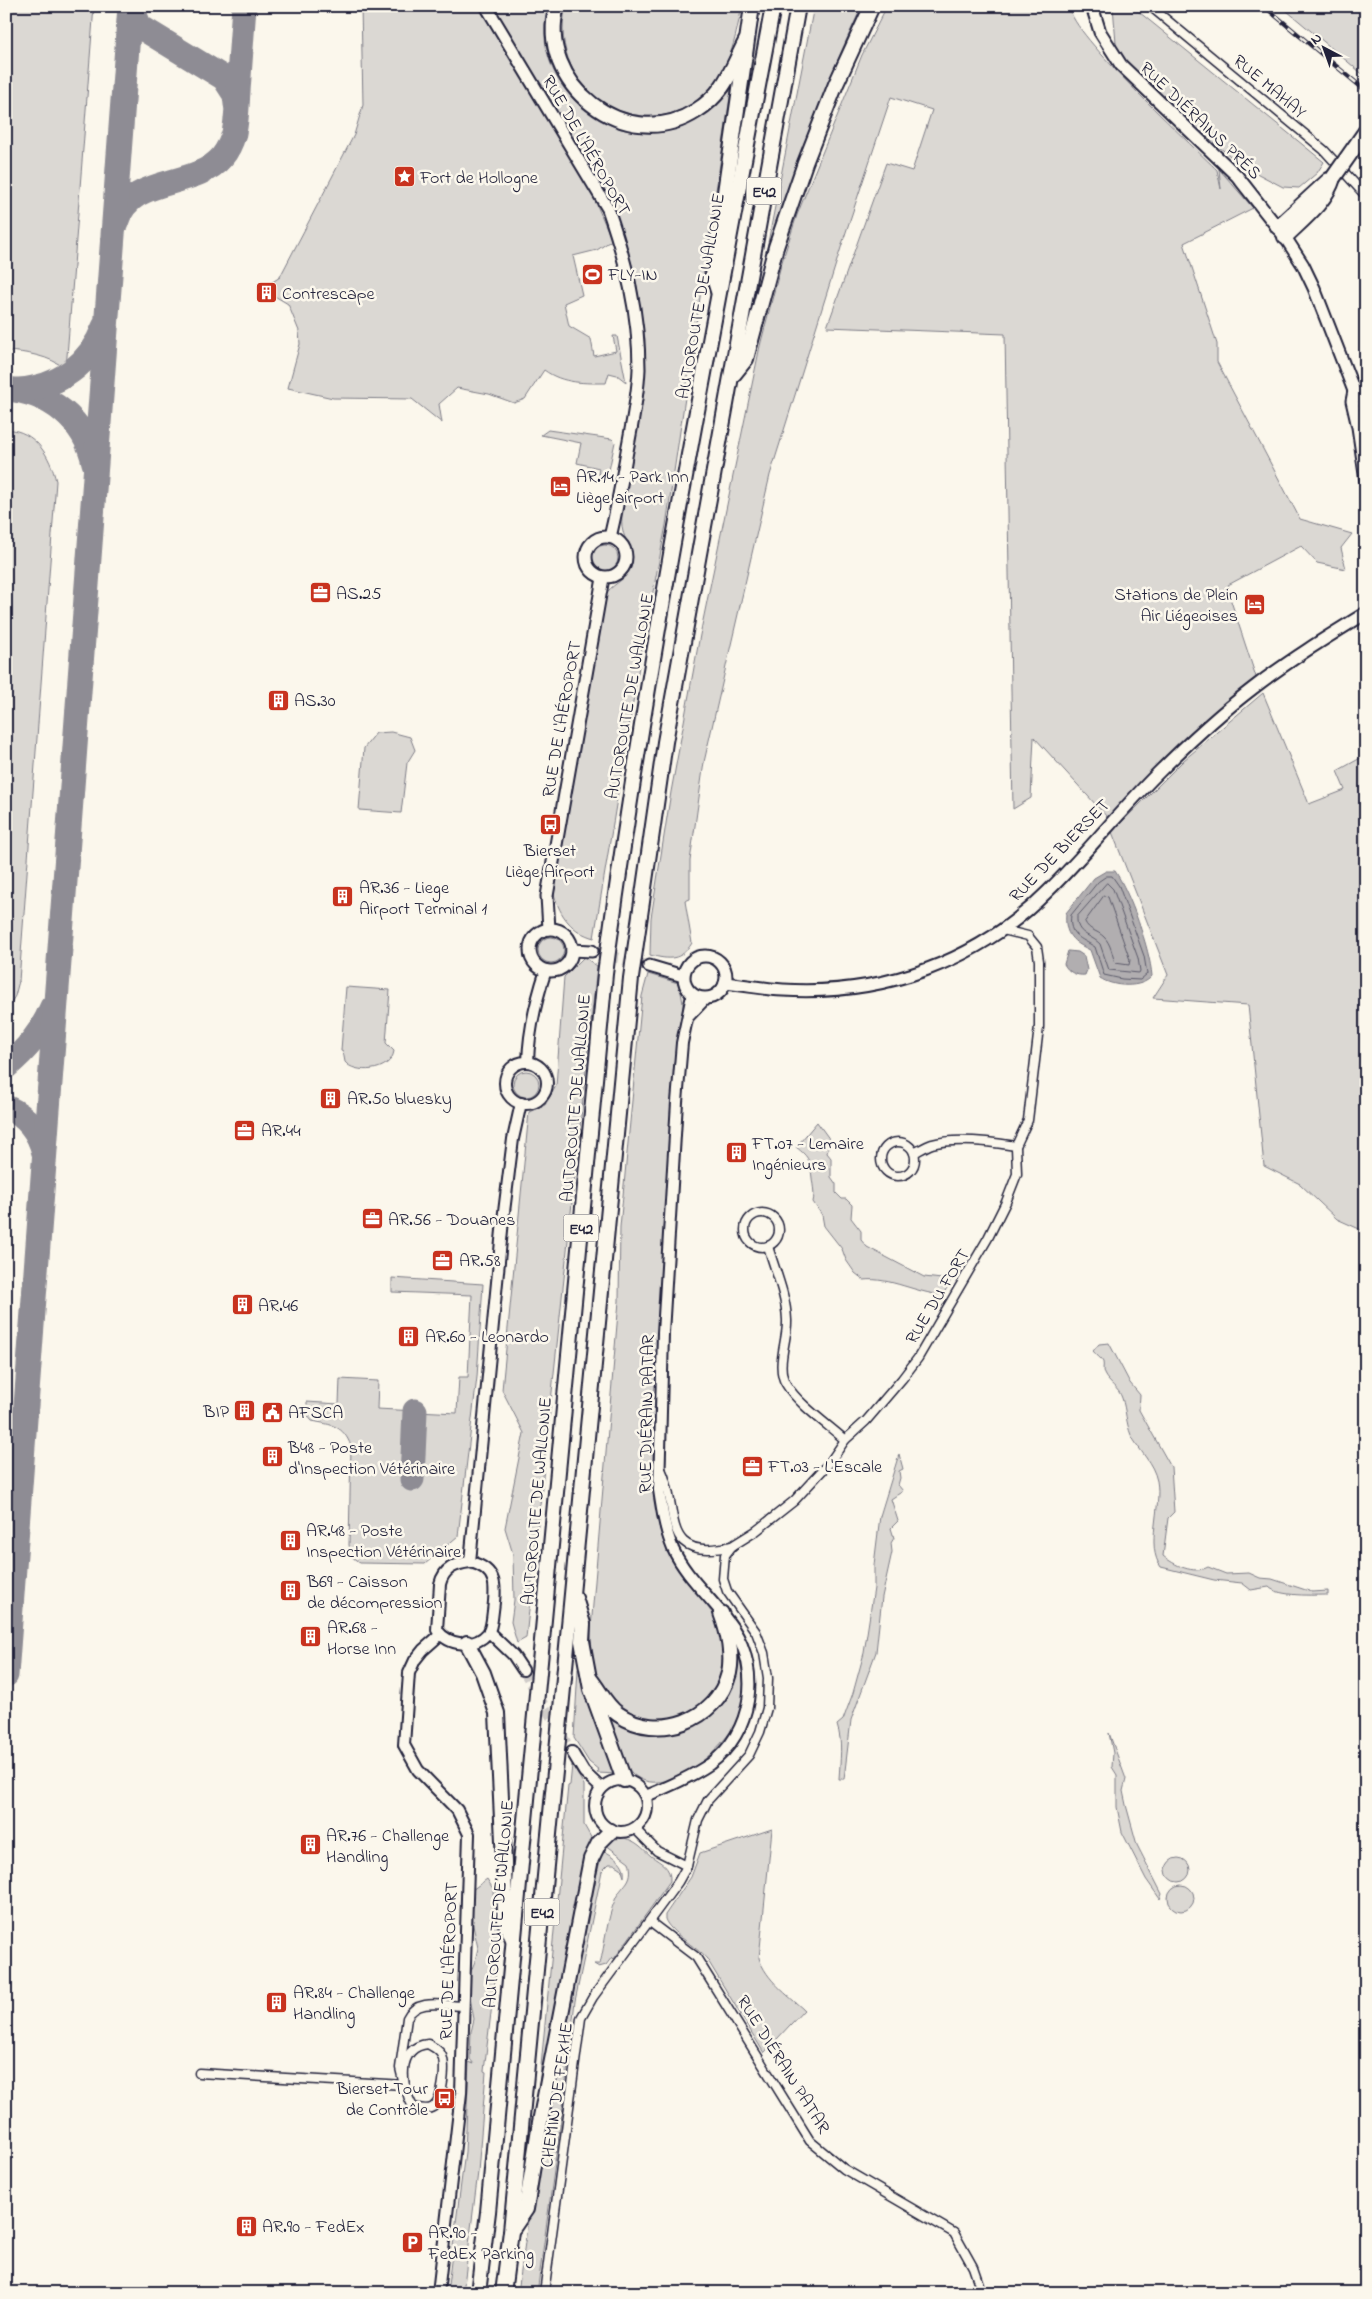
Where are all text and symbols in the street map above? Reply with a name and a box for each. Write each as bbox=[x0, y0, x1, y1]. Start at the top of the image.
north arrow bbox=[1300, 22, 1350, 72]
text: N bbox=[1306, 28, 1327, 50]
street label: RUE MAHAY bbox=[1226, 49, 1312, 126]
street label: RUE DIÉRAINS PRÉS bbox=[1133, 56, 1266, 186]
street label: RUE DE L'AÉROPORT bbox=[534, 71, 636, 221]
place icon: Fort de Hollogne bbox=[392, 165, 416, 189]
place label: Fort de Hollogne bbox=[419, 166, 539, 193]
road number: E42 bbox=[746, 178, 782, 205]
street label: AUTOROUTE DE WALLONIE bbox=[671, 191, 733, 401]
sports icon: FLY-IN bbox=[580, 262, 604, 286]
place label: FLY-IN bbox=[607, 263, 658, 289]
building icon: Contrescape bbox=[254, 281, 278, 305]
place label: Contrescape bbox=[282, 282, 375, 308]
place label: AR.14 - Park Inn Liège airport bbox=[576, 465, 689, 513]
hotel icon: AR.14 - Park Inn Liège airport bbox=[548, 474, 572, 498]
office icon: AS.25 bbox=[308, 581, 332, 605]
place label: AS.25 bbox=[336, 582, 382, 608]
place label: Stations de Plein Air Liégeoises bbox=[1114, 583, 1238, 631]
street label: AUTOROUTE DE WALLONIE bbox=[600, 591, 662, 801]
hotel icon: Stations de Plein Air Liégeoises bbox=[1242, 592, 1266, 616]
street label: RUE DE L'AÉROPORT bbox=[536, 639, 590, 800]
building icon: AS.30 bbox=[266, 688, 290, 712]
place label: AS.30 bbox=[294, 689, 336, 715]
street label: RUE DE BIERSET bbox=[1004, 794, 1117, 909]
bus stop icon: Bierset Liège Airport bbox=[538, 813, 562, 837]
place label: Bierset Liège Airport bbox=[505, 839, 595, 887]
place label: AR.36 - Liege Airport Terminal 1 bbox=[359, 876, 487, 923]
building icon: AR.36 - Liege Airport Terminal 1 bbox=[331, 885, 355, 909]
street label: AUTOROUTE DE WALLONIE bbox=[555, 993, 599, 1203]
building icon: AR.50 bluesky bbox=[319, 1086, 343, 1110]
place label: AR.50 bluesky bbox=[347, 1087, 452, 1113]
office icon: AR.44 bbox=[233, 1118, 257, 1142]
place label: AR.44 bbox=[261, 1119, 301, 1145]
place label: FT.07 - Lemaire Ingénieurs bbox=[751, 1132, 865, 1180]
building icon: FT.07 - Lemaire Ingénieurs bbox=[724, 1141, 748, 1165]
office icon: AR.56 - Douanes bbox=[360, 1207, 384, 1231]
place label: AR.56 - Douanes bbox=[388, 1208, 515, 1234]
road number: E42 bbox=[564, 1214, 598, 1242]
street label: RUE DU FORT bbox=[900, 1244, 977, 1350]
office icon: AR.58 bbox=[431, 1248, 455, 1272]
place label: AR.58 bbox=[459, 1249, 501, 1275]
building icon: AR.46 bbox=[230, 1293, 254, 1317]
place label: AR.46 bbox=[258, 1294, 298, 1320]
building icon: AR.60 - Leonardo bbox=[397, 1324, 421, 1348]
place label: AR.60 - Leonardo bbox=[425, 1325, 549, 1351]
street label: RUE DIÉRAIN PATAR bbox=[634, 1334, 662, 1494]
street label: AUTOROUTE DE WALLONIE bbox=[516, 1396, 560, 1606]
building icon: BIP bbox=[233, 1399, 257, 1423]
place label: BIP bbox=[202, 1400, 230, 1426]
public building icon: AFSCA bbox=[260, 1400, 284, 1424]
place label: AFSCA bbox=[288, 1401, 343, 1427]
place label: B48 - Poste d'Inspection Vétérinaire bbox=[287, 1436, 456, 1483]
building icon: B48 - Poste d'Inspection Vétérinaire bbox=[260, 1445, 284, 1469]
office icon: FT.03 - L'Escale bbox=[740, 1454, 764, 1478]
place label: FT.03 - L'Escale bbox=[767, 1455, 883, 1481]
place label: AR.48 - Poste Inspection Vétérinaire bbox=[306, 1519, 462, 1566]
building icon: AR.48 - Poste Inspection Vétérinaire bbox=[278, 1528, 302, 1552]
place label: B69 - Caisson de décompression bbox=[306, 1570, 443, 1617]
building icon: B69 - Caisson de décompression bbox=[279, 1579, 303, 1603]
place label: AR.68 - Horse Inn bbox=[327, 1616, 396, 1663]
building icon: AR.68 - Horse Inn bbox=[299, 1625, 323, 1649]
street label: AUTOROUTE DE WALLONIE bbox=[478, 1799, 522, 2009]
place label: AR.76 - Challenge Handling bbox=[326, 1824, 450, 1872]
building icon: AR.76 - Challenge Handling bbox=[298, 1833, 322, 1857]
street label: RUE DE L'AÉROPORT bbox=[434, 1882, 466, 2041]
road number: E42 bbox=[524, 1898, 560, 1925]
place label: AR.84 - Challenge Handling bbox=[293, 1981, 416, 2029]
building icon: AR.84 - Challenge Handling bbox=[265, 1990, 289, 2014]
street label: RUE DIÉRAIN PATAR bbox=[729, 1991, 835, 2139]
street label: CHEMIN DE FEXHE bbox=[535, 2021, 581, 2169]
place label: Bierset Tour de Contrôle bbox=[335, 2077, 429, 2124]
bus stop icon: Bierset Tour de Contrôle bbox=[432, 2086, 456, 2110]
building icon: AR.90 - FedEx bbox=[234, 2214, 258, 2238]
place label: AR.90 - FedEx bbox=[262, 2215, 364, 2241]
place label: AR.90 - FedEx Parking bbox=[427, 2221, 534, 2269]
parking icon: AR.90 - FedEx Parking bbox=[400, 2230, 424, 2254]

